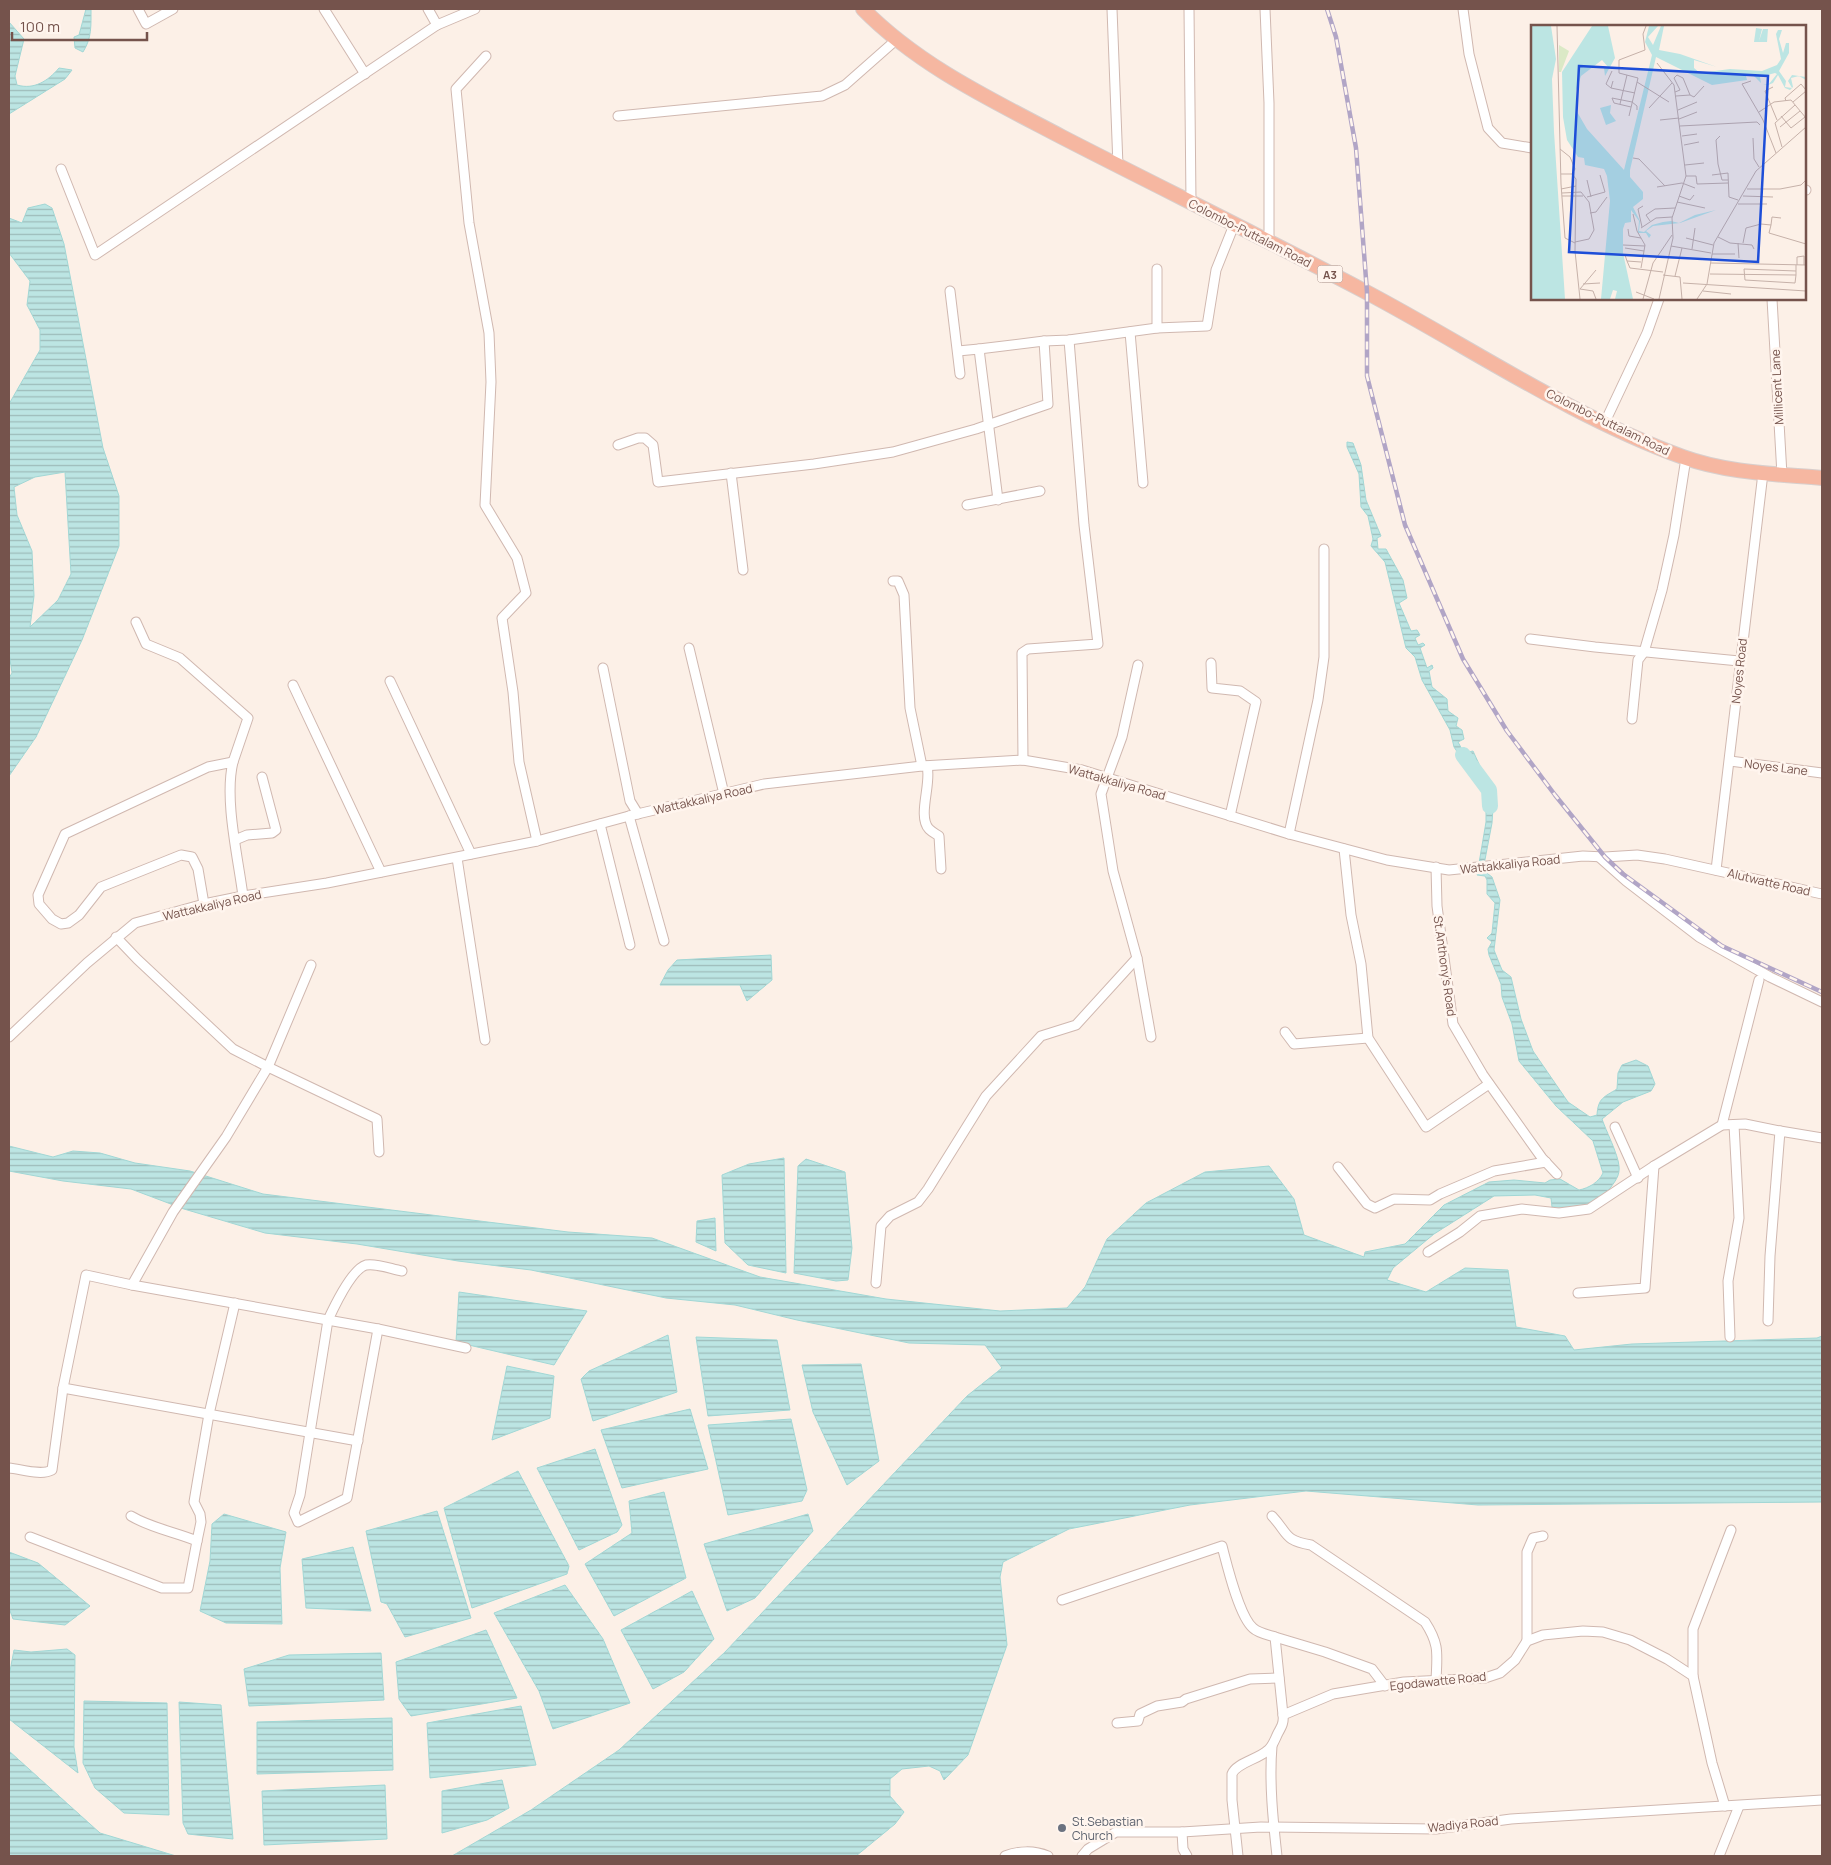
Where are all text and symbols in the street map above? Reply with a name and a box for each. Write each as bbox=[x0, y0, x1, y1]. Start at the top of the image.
scale bar bbox=[12, 10, 148, 42]
text: 100 m bbox=[20, 16, 60, 37]
inset map bbox=[1531, 25, 1806, 300]
street label: Colombo-Puttalam Road bbox=[1186, 195, 1314, 271]
road number: A3 bbox=[1318, 266, 1342, 282]
street label: Millicent Lane bbox=[1767, 349, 1787, 425]
street label: Colombo-Puttalam Road bbox=[1543, 385, 1673, 459]
street label: Noyes Road bbox=[1727, 638, 1751, 704]
street label: Noyes Lane bbox=[1743, 755, 1809, 779]
street label: Wattakkaliya Road bbox=[1066, 760, 1168, 804]
street label: Wattakkaliya Road bbox=[652, 779, 754, 819]
street label: Wattakkaliya Road bbox=[1459, 850, 1561, 878]
street label: Alutwatte Road bbox=[1726, 864, 1812, 900]
street label: Wattakkaliya Road bbox=[161, 885, 263, 925]
street label: St.Anthony's Road bbox=[1430, 915, 1460, 1017]
street label: Egodawatte Road bbox=[1389, 1667, 1487, 1695]
street label: Wadiya Road bbox=[1427, 1812, 1499, 1836]
place label: St.Sebastian Church bbox=[1072, 1813, 1143, 1844]
marker: St.Sebastian Church bbox=[1056, 1822, 1068, 1834]

